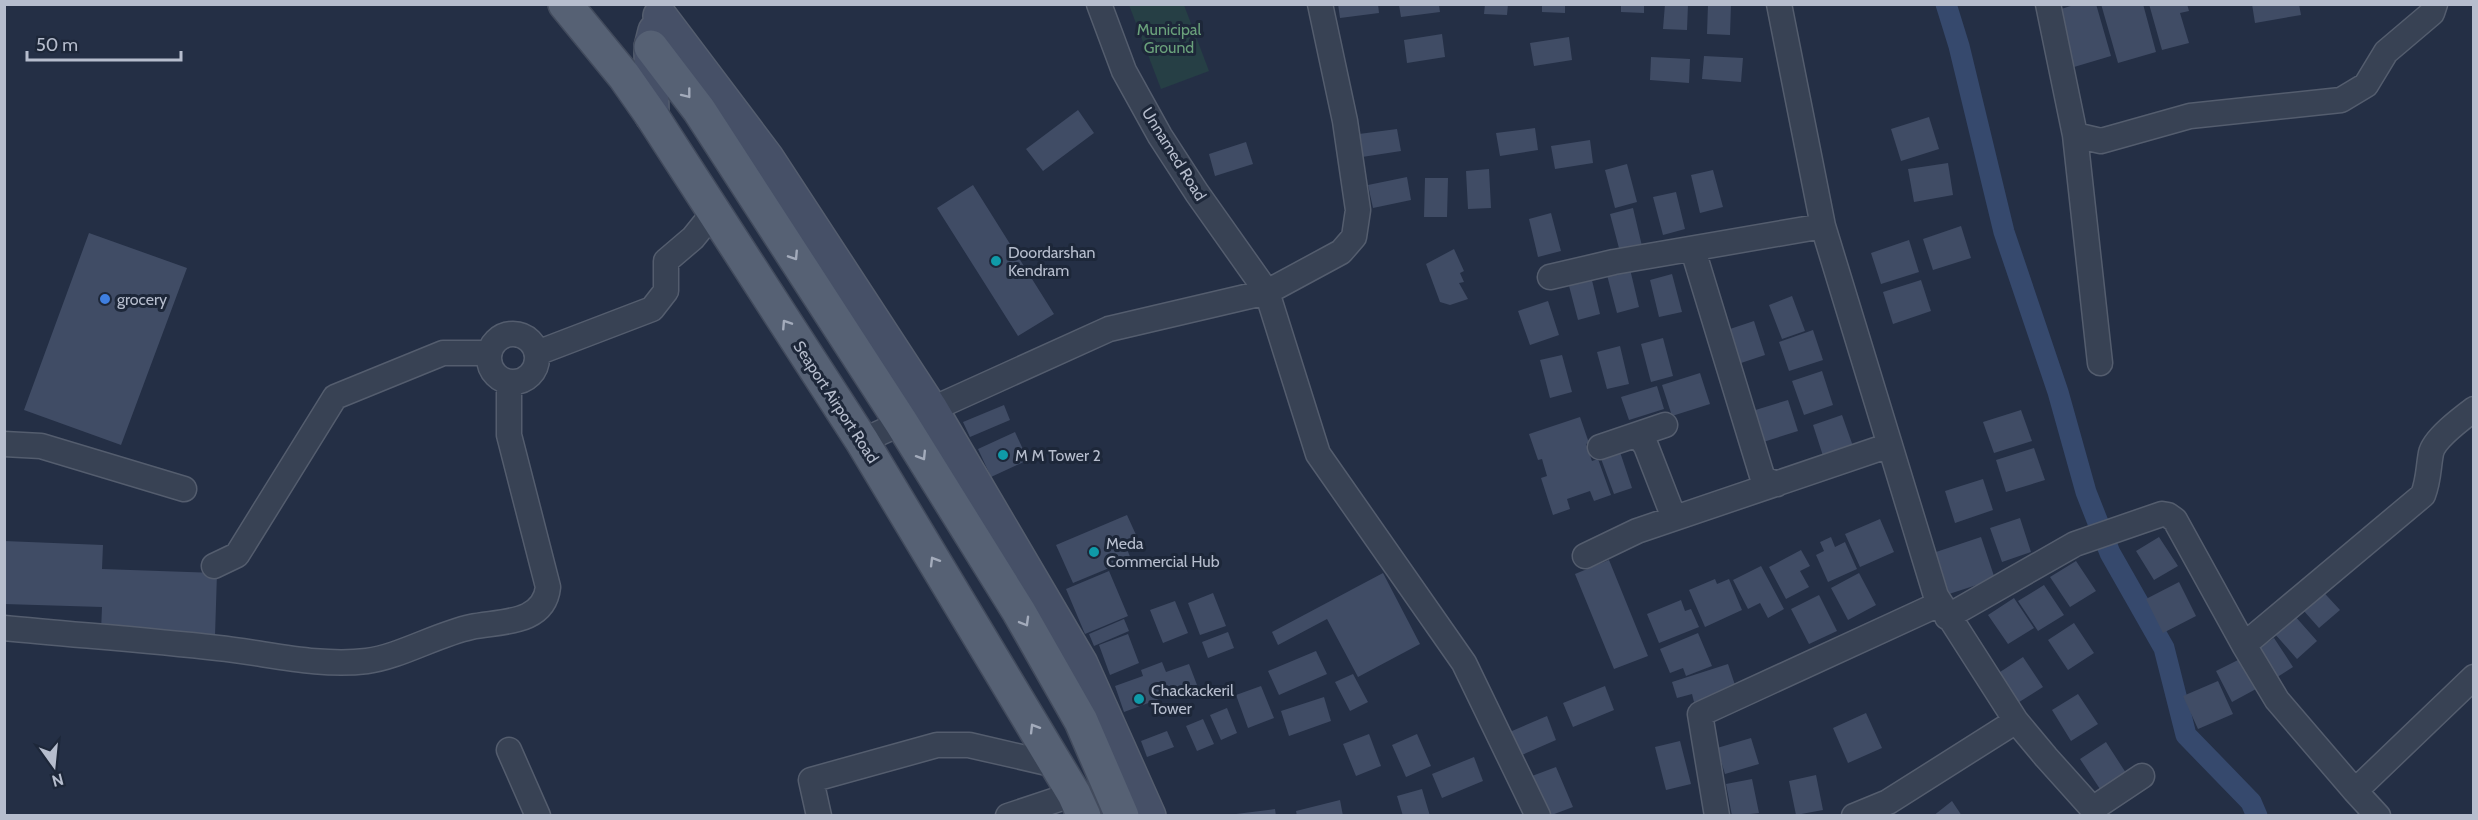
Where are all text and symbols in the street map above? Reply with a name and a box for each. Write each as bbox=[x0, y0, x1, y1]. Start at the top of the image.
park label: Municipal Ground bbox=[1137, 20, 1201, 57]
scale bar bbox=[27, 24, 182, 62]
text: 50 m bbox=[36, 34, 78, 56]
one-way arrow bbox=[679, 87, 690, 98]
street label: Unnamed Road bbox=[1138, 104, 1210, 204]
place label: Doordarshan Kendram bbox=[1008, 243, 1096, 280]
one-way arrow bbox=[787, 249, 798, 260]
marker: Doordarshan Kendram bbox=[989, 254, 1003, 268]
place label: grocery bbox=[117, 290, 167, 309]
marker: grocery bbox=[98, 292, 112, 306]
one-way arrow bbox=[782, 320, 794, 330]
street label: Seaport Airport Road bbox=[789, 337, 883, 467]
place label: M M Tower 2 bbox=[1015, 446, 1101, 465]
marker: M M Tower 2 bbox=[996, 448, 1010, 462]
one-way arrow bbox=[914, 450, 926, 460]
place label: Meda Commercial Hub bbox=[1106, 534, 1220, 571]
marker: Meda Commercial Hub bbox=[1087, 545, 1101, 559]
one-way arrow bbox=[929, 557, 941, 567]
one-way arrow bbox=[1017, 615, 1029, 626]
place label: Chackackeril Tower bbox=[1151, 681, 1234, 718]
marker: Chackackeril Tower bbox=[1132, 692, 1146, 706]
one-way arrow bbox=[1030, 724, 1042, 734]
north arrow bbox=[24, 736, 84, 796]
text: N bbox=[50, 769, 66, 791]

